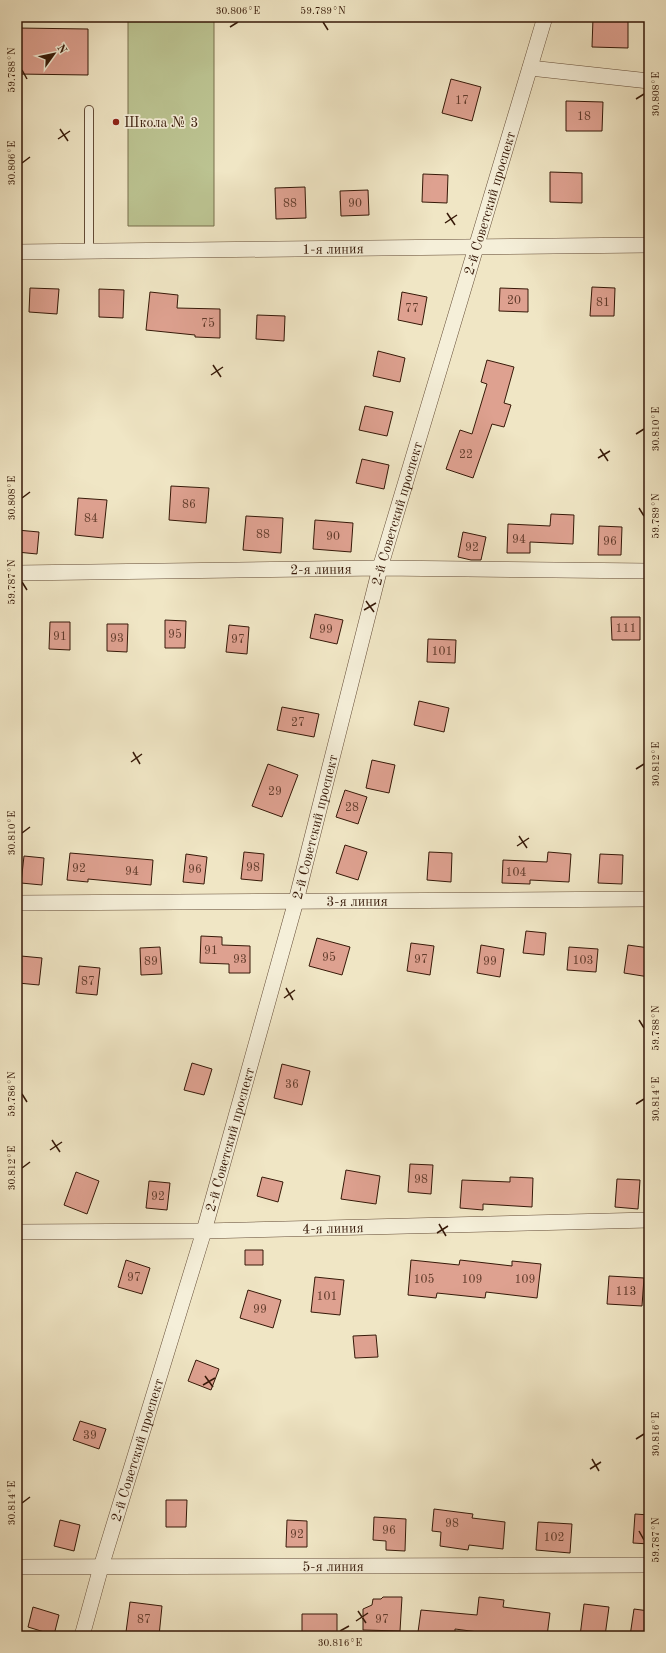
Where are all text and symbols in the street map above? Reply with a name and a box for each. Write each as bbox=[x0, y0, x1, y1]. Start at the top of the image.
text: 30.806°E bbox=[216, 6, 260, 16]
text: 59.789°N bbox=[300, 6, 346, 16]
north arrow bbox=[34, 34, 74, 74]
text: N bbox=[54, 43, 68, 56]
text: 59.788°N bbox=[7, 47, 17, 93]
text: 30.808°E bbox=[651, 72, 661, 116]
house number: 17 bbox=[455, 95, 469, 107]
house number: 18 bbox=[577, 111, 591, 123]
place label: Школа № 3 bbox=[124, 116, 198, 130]
marker: Школа № 3 bbox=[111, 117, 121, 127]
street label: 2-й Советский проспект bbox=[462, 130, 518, 277]
text: 30.806°E bbox=[7, 141, 17, 185]
house number: 88 bbox=[283, 198, 297, 210]
house number: 90 bbox=[348, 198, 362, 210]
street label: 1-я линия bbox=[302, 242, 364, 257]
house number: 20 bbox=[507, 295, 521, 307]
house number: 81 bbox=[596, 297, 610, 309]
house number: 77 bbox=[405, 303, 419, 315]
house number: 75 bbox=[201, 317, 215, 330]
text: 30.810°E bbox=[651, 407, 661, 451]
street label: 2-й Советский проспект bbox=[370, 440, 425, 587]
house number: 22 bbox=[459, 449, 473, 461]
text: 30.808°E bbox=[7, 476, 17, 520]
text: 59.789°N bbox=[651, 493, 661, 539]
house number: 86 bbox=[182, 499, 196, 511]
house number: 84 bbox=[84, 513, 98, 525]
house number: 88 bbox=[256, 529, 270, 541]
house number: 90 bbox=[326, 531, 340, 543]
house number: 94 bbox=[512, 534, 526, 546]
house number: 96 bbox=[603, 536, 617, 548]
house number: 92 bbox=[465, 542, 479, 554]
text: 59.787°N bbox=[7, 559, 17, 605]
street label: 2-я линия bbox=[290, 562, 352, 577]
house number: 111 bbox=[616, 623, 636, 635]
house number: 99 bbox=[319, 624, 333, 636]
house number: 95 bbox=[168, 628, 182, 641]
house number: 91 bbox=[53, 631, 67, 643]
house number: 93 bbox=[110, 633, 124, 645]
house number: 97 bbox=[231, 634, 245, 646]
house number: 101 bbox=[432, 646, 452, 658]
house number: 27 bbox=[291, 717, 305, 729]
text: 30.812°E bbox=[651, 742, 661, 786]
street label: 2-й Советский проспект bbox=[291, 753, 341, 901]
house number: 29 bbox=[268, 786, 282, 798]
house number: 28 bbox=[345, 802, 359, 814]
text: 30.810°E bbox=[7, 811, 17, 855]
house number: 98 bbox=[246, 862, 260, 874]
house number: 92 bbox=[72, 863, 86, 875]
house number: 96 bbox=[188, 864, 202, 876]
house number: 94 bbox=[125, 866, 139, 878]
house number: 104 bbox=[506, 867, 526, 879]
street label: 3-я линия bbox=[326, 895, 388, 909]
house number: 91 bbox=[204, 945, 218, 957]
house number: 95 bbox=[322, 951, 336, 964]
house number: 93 bbox=[233, 954, 247, 966]
house number: 97 bbox=[414, 954, 428, 966]
house number: 103 bbox=[573, 955, 593, 967]
house number: 89 bbox=[144, 956, 158, 968]
house number: 99 bbox=[483, 956, 497, 968]
house number: 87 bbox=[81, 976, 95, 988]
text: 59.788°N bbox=[651, 1005, 661, 1051]
street label: 2-й Советский проспект bbox=[204, 1066, 257, 1213]
text: 59.786°N bbox=[7, 1071, 17, 1117]
text: 30.814°E bbox=[651, 1077, 661, 1121]
house number: 36 bbox=[285, 1079, 299, 1091]
text: 30.812°E bbox=[7, 1146, 17, 1190]
house number: 98 bbox=[414, 1174, 428, 1186]
house number: 92 bbox=[151, 1191, 165, 1203]
street label: 4-я линия bbox=[302, 1221, 364, 1237]
house number: 97 bbox=[127, 1272, 141, 1284]
house number: 105 bbox=[414, 1273, 434, 1286]
house number: 109 bbox=[462, 1274, 482, 1286]
house number: 109 bbox=[515, 1274, 535, 1286]
house number: 113 bbox=[616, 1286, 636, 1298]
house number: 101 bbox=[317, 1291, 337, 1303]
house number: 99 bbox=[253, 1304, 267, 1316]
street label: 2-й Советский проспект bbox=[109, 1377, 166, 1523]
text: 30.816°E bbox=[651, 1412, 661, 1456]
house number: 39 bbox=[83, 1430, 97, 1442]
text: 30.814°E bbox=[7, 1481, 17, 1525]
text: 59.787°N bbox=[651, 1517, 661, 1563]
house number: 98 bbox=[445, 1518, 459, 1530]
house number: 96 bbox=[382, 1525, 396, 1537]
house number: 92 bbox=[290, 1529, 304, 1541]
house number: 102 bbox=[544, 1532, 564, 1544]
street label: 5-я линия bbox=[302, 1560, 364, 1574]
house number: 87 bbox=[137, 1614, 151, 1626]
house number: 97 bbox=[375, 1614, 389, 1626]
text: 30.816°E bbox=[318, 1638, 362, 1648]

